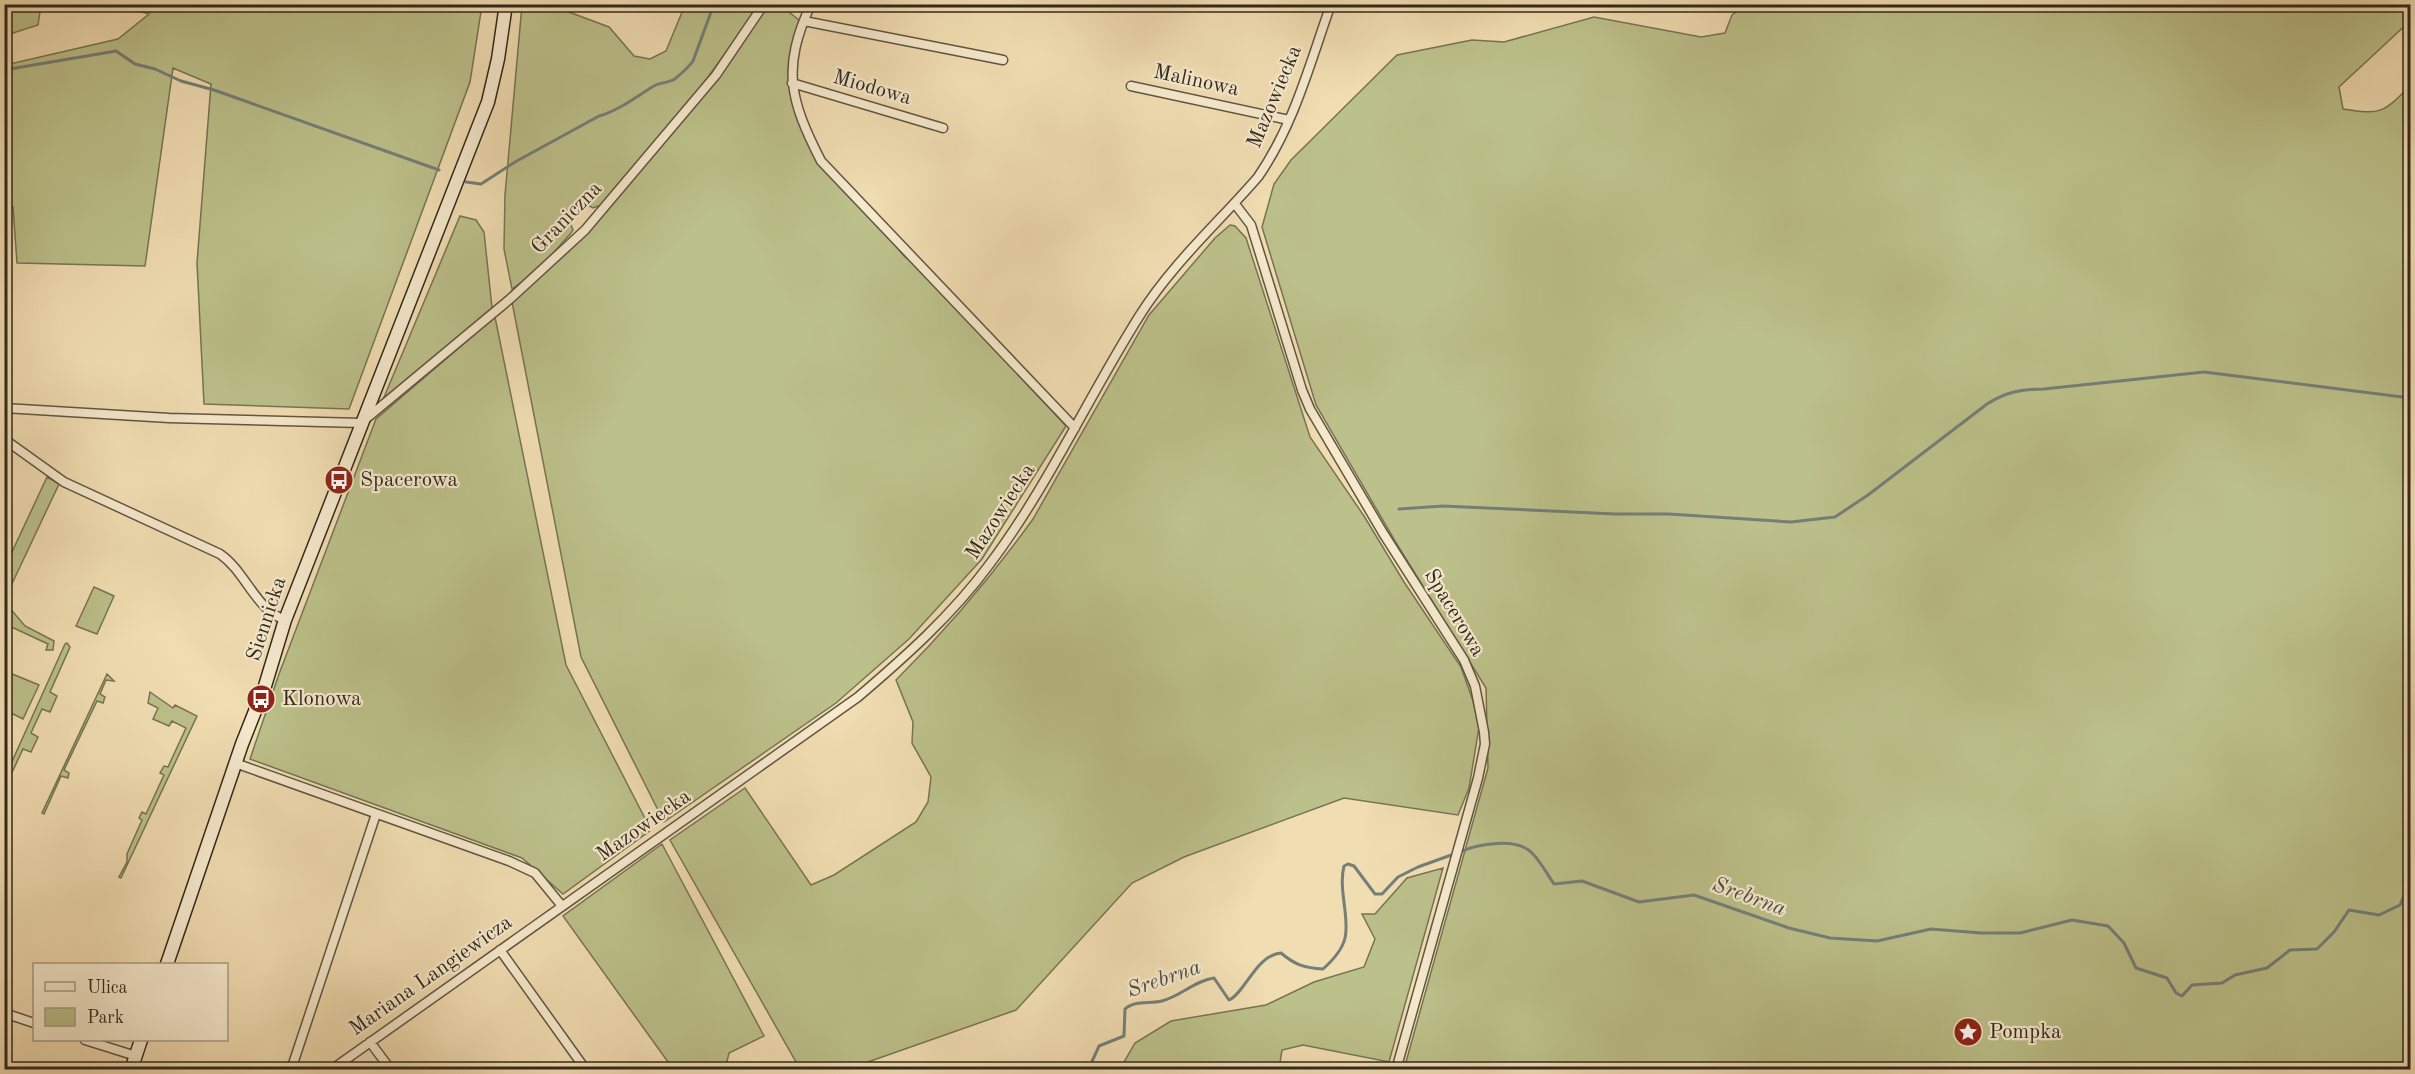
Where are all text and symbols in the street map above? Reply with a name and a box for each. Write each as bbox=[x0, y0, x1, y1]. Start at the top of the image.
street label: Mazowiecka bbox=[1244, 43, 1306, 151]
street label: Malinowa bbox=[1151, 62, 1241, 100]
street label: Miodowa bbox=[830, 67, 914, 109]
street label: Graniczna bbox=[528, 178, 606, 258]
street label: Mazowiecka bbox=[962, 460, 1040, 564]
bus stop icon: Spacerowa bbox=[323, 464, 355, 496]
place label: Spacerowa bbox=[360, 470, 458, 491]
street label: Spacerowa bbox=[1420, 566, 1488, 660]
street label: Siennicka bbox=[244, 574, 290, 664]
bus stop icon: Klonowa bbox=[245, 683, 277, 715]
place label: Klonowa bbox=[282, 689, 361, 710]
street label: Mazowiecka bbox=[593, 786, 695, 866]
water label: Srebrna bbox=[1709, 874, 1789, 920]
street label: Mariana Langiewicza bbox=[346, 912, 516, 1040]
water label: Srebrna bbox=[1124, 956, 1204, 1002]
legend bbox=[33, 963, 228, 1041]
text: Ulica bbox=[87, 979, 128, 997]
text: Park bbox=[87, 1009, 124, 1027]
place icon: Pompka bbox=[1952, 1016, 1984, 1048]
place label: Pompka bbox=[1989, 1022, 2061, 1043]

